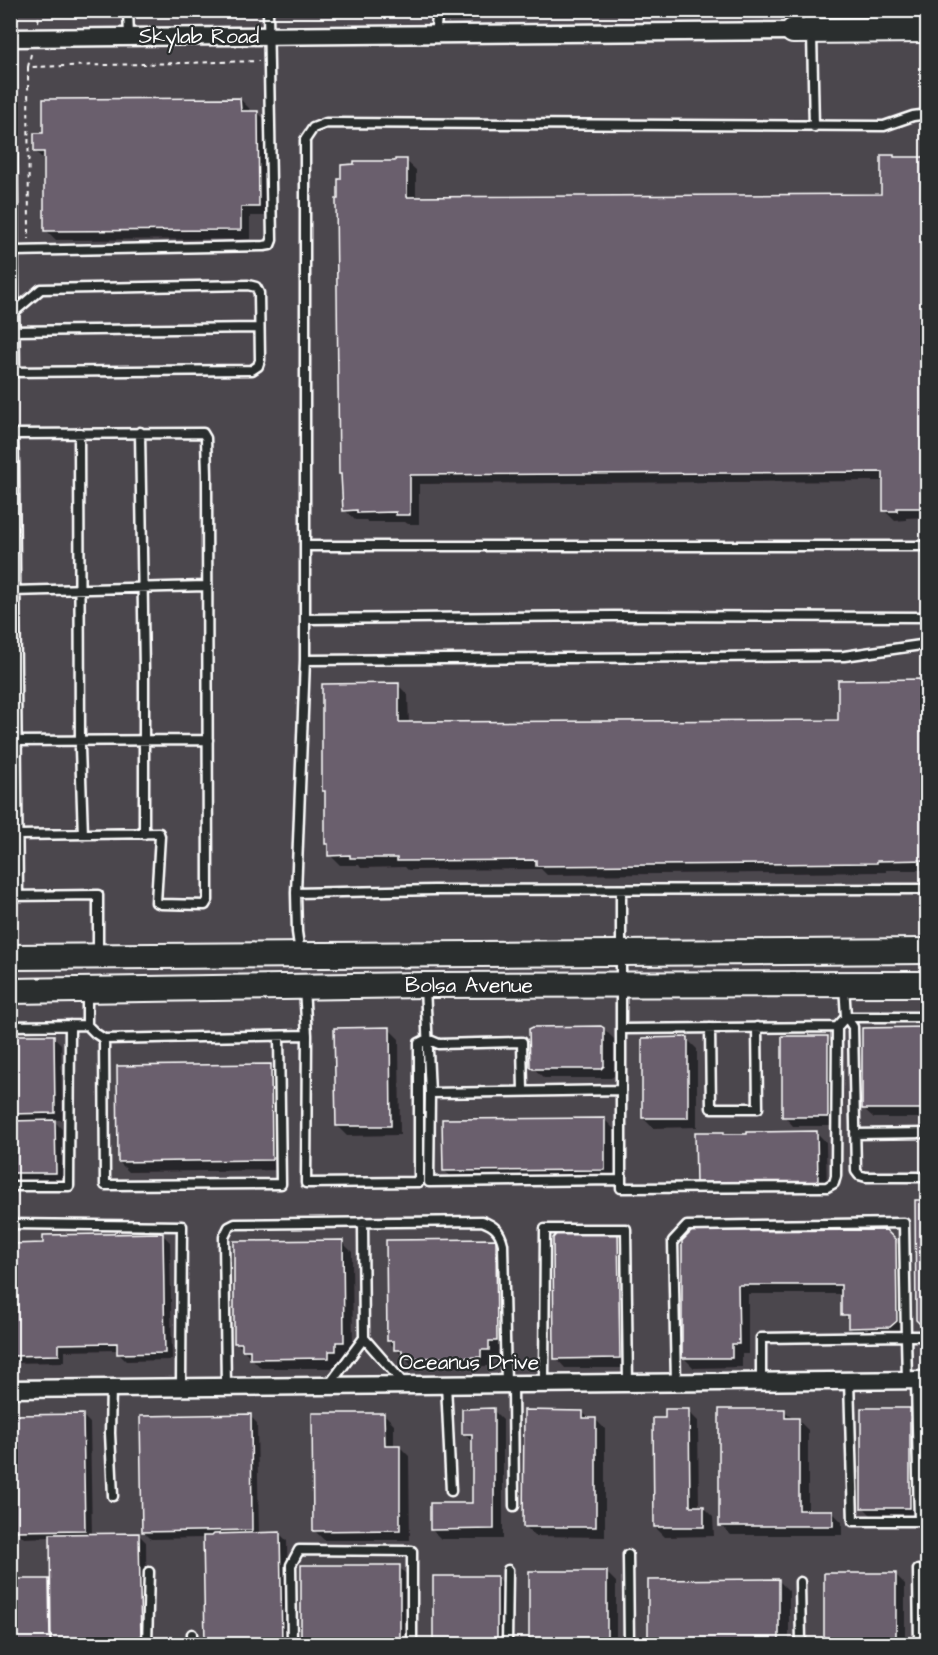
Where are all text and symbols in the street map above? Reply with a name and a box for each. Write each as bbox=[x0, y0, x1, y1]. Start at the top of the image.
street label: Skylab Road bbox=[139, 22, 259, 53]
street label: Bolsa Avenue bbox=[405, 971, 533, 1000]
street label: Oceanus Drive bbox=[399, 1348, 539, 1377]

